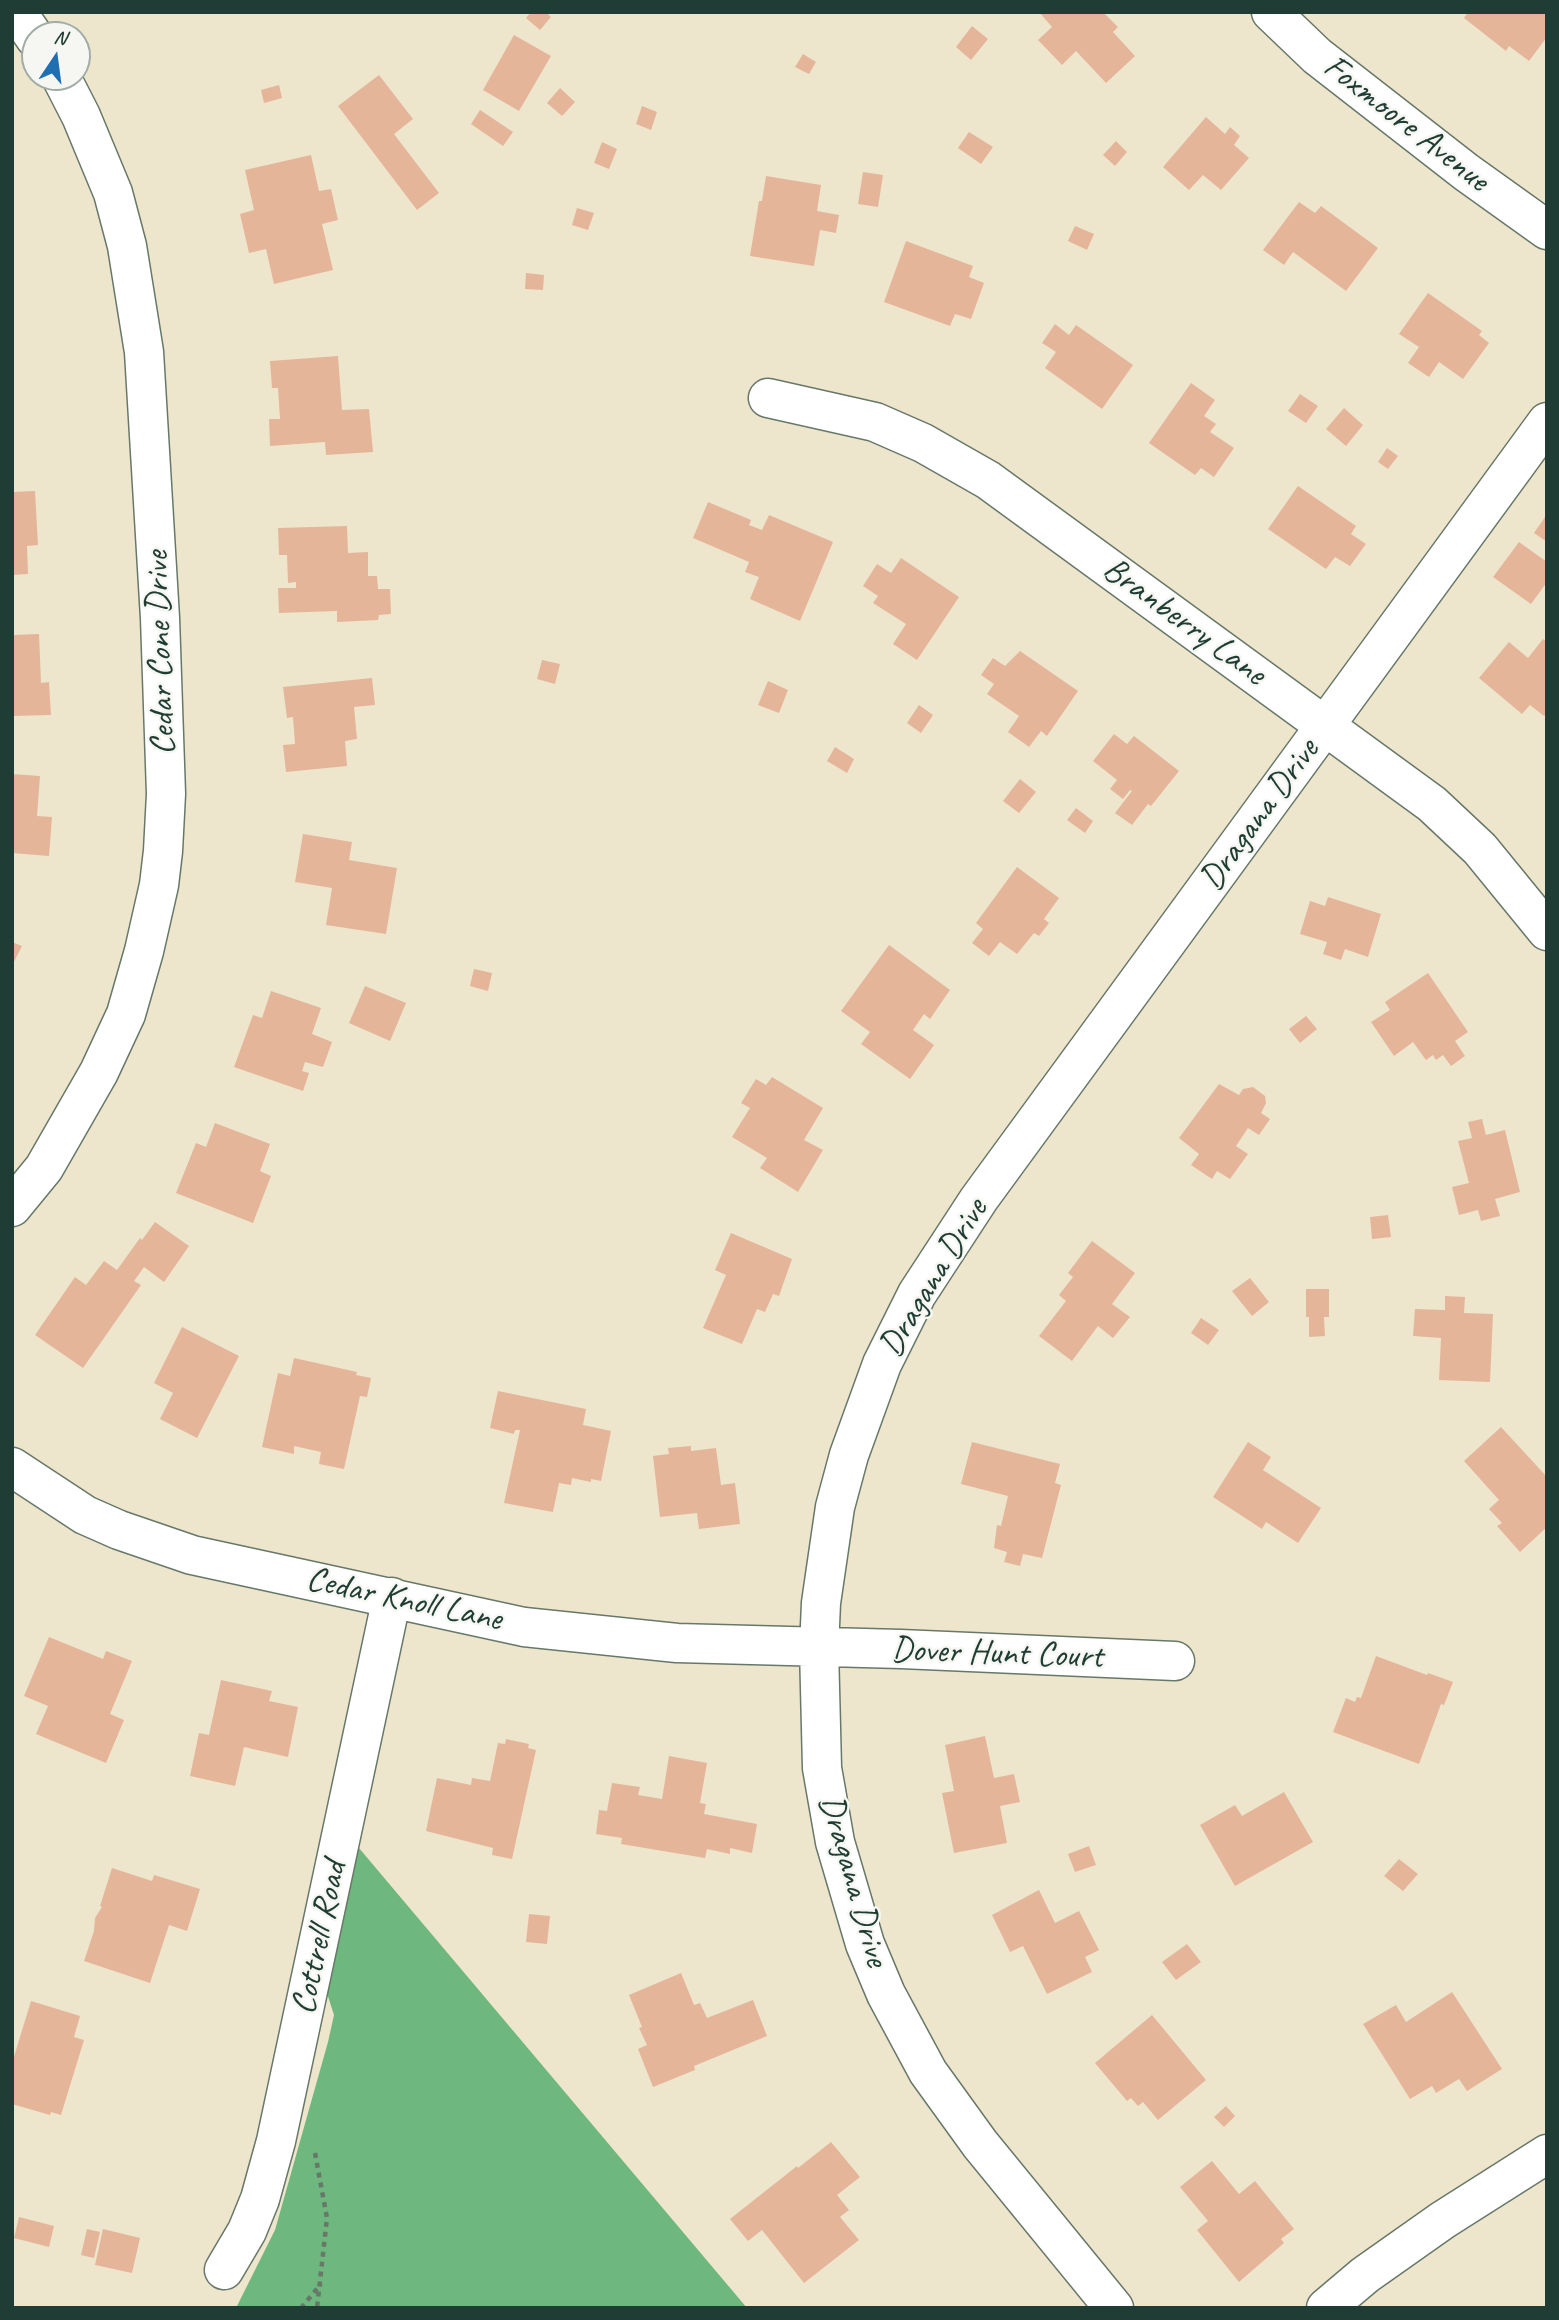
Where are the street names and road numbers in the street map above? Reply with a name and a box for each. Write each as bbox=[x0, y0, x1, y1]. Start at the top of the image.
street label: Foxmoore Avenue bbox=[1315, 46, 1497, 202]
street label: Branberry Lane bbox=[1094, 549, 1274, 695]
street label: Cedar Cone Drive bbox=[136, 550, 186, 756]
street label: Dragana Drive bbox=[1191, 731, 1329, 899]
street label: Dragana Drive bbox=[871, 1192, 997, 1364]
street label: Cedar Knoll Lane bbox=[303, 1559, 505, 1641]
street label: Dover Hunt Court bbox=[891, 1629, 1103, 1679]
street label: Dragana Drive bbox=[809, 1791, 897, 1971]
street label: Cottrell Road bbox=[283, 1858, 357, 2018]

